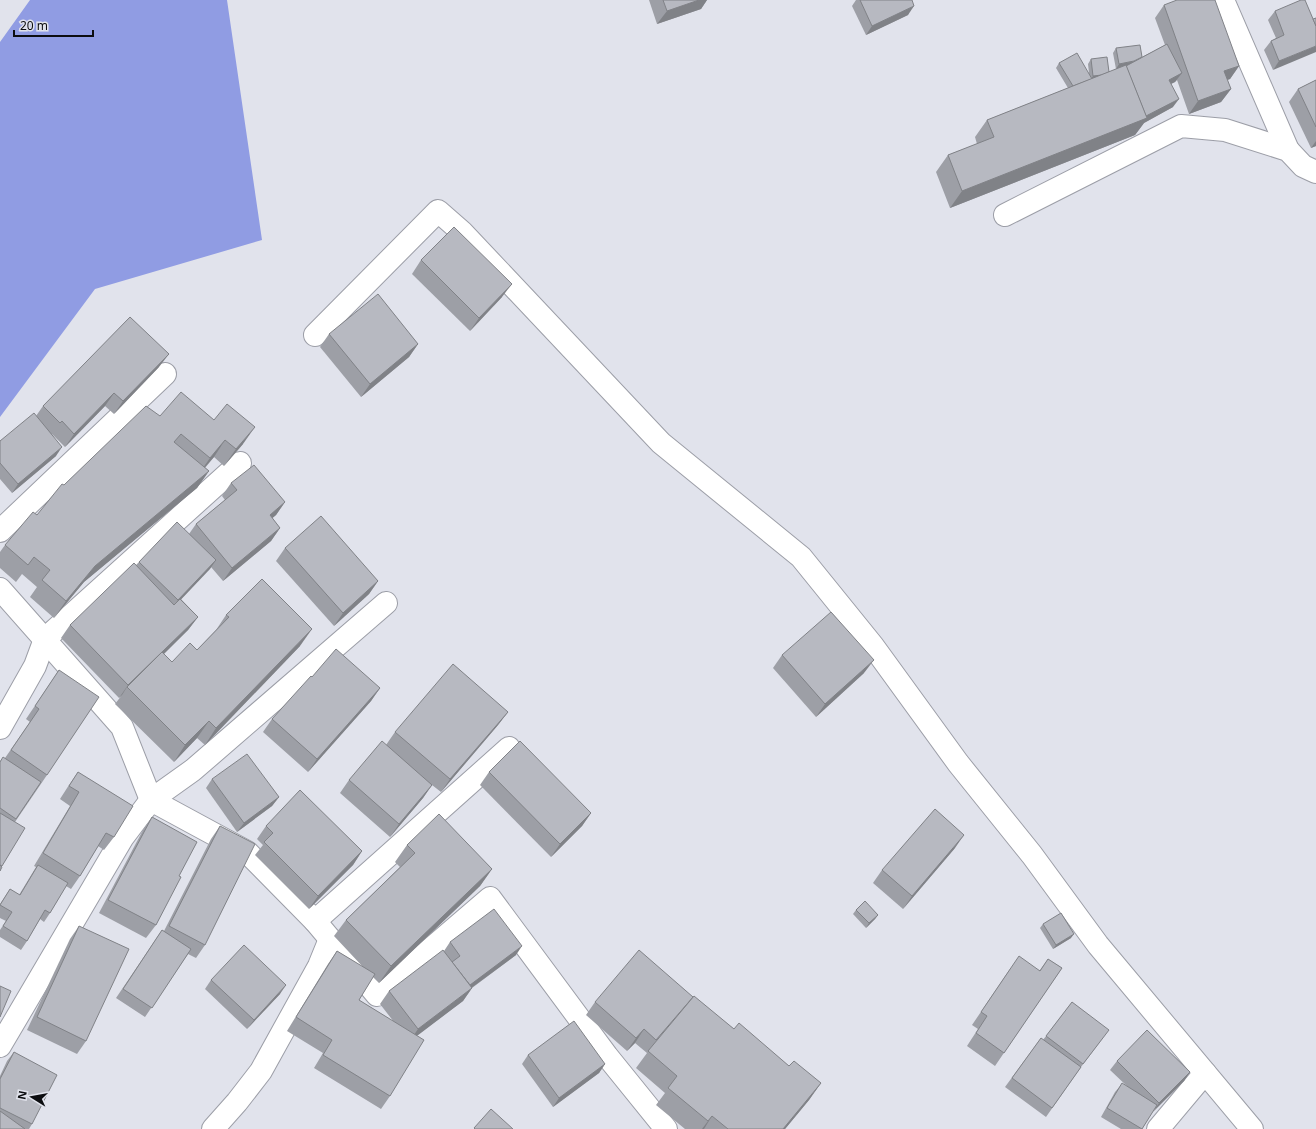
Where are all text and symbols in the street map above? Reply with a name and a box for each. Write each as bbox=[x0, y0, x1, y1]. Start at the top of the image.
scale bar bbox=[14, 12, 93, 38]
text: 20 m bbox=[20, 17, 48, 34]
north arrow bbox=[12, 1077, 52, 1117]
text: N bbox=[13, 1089, 30, 1101]

